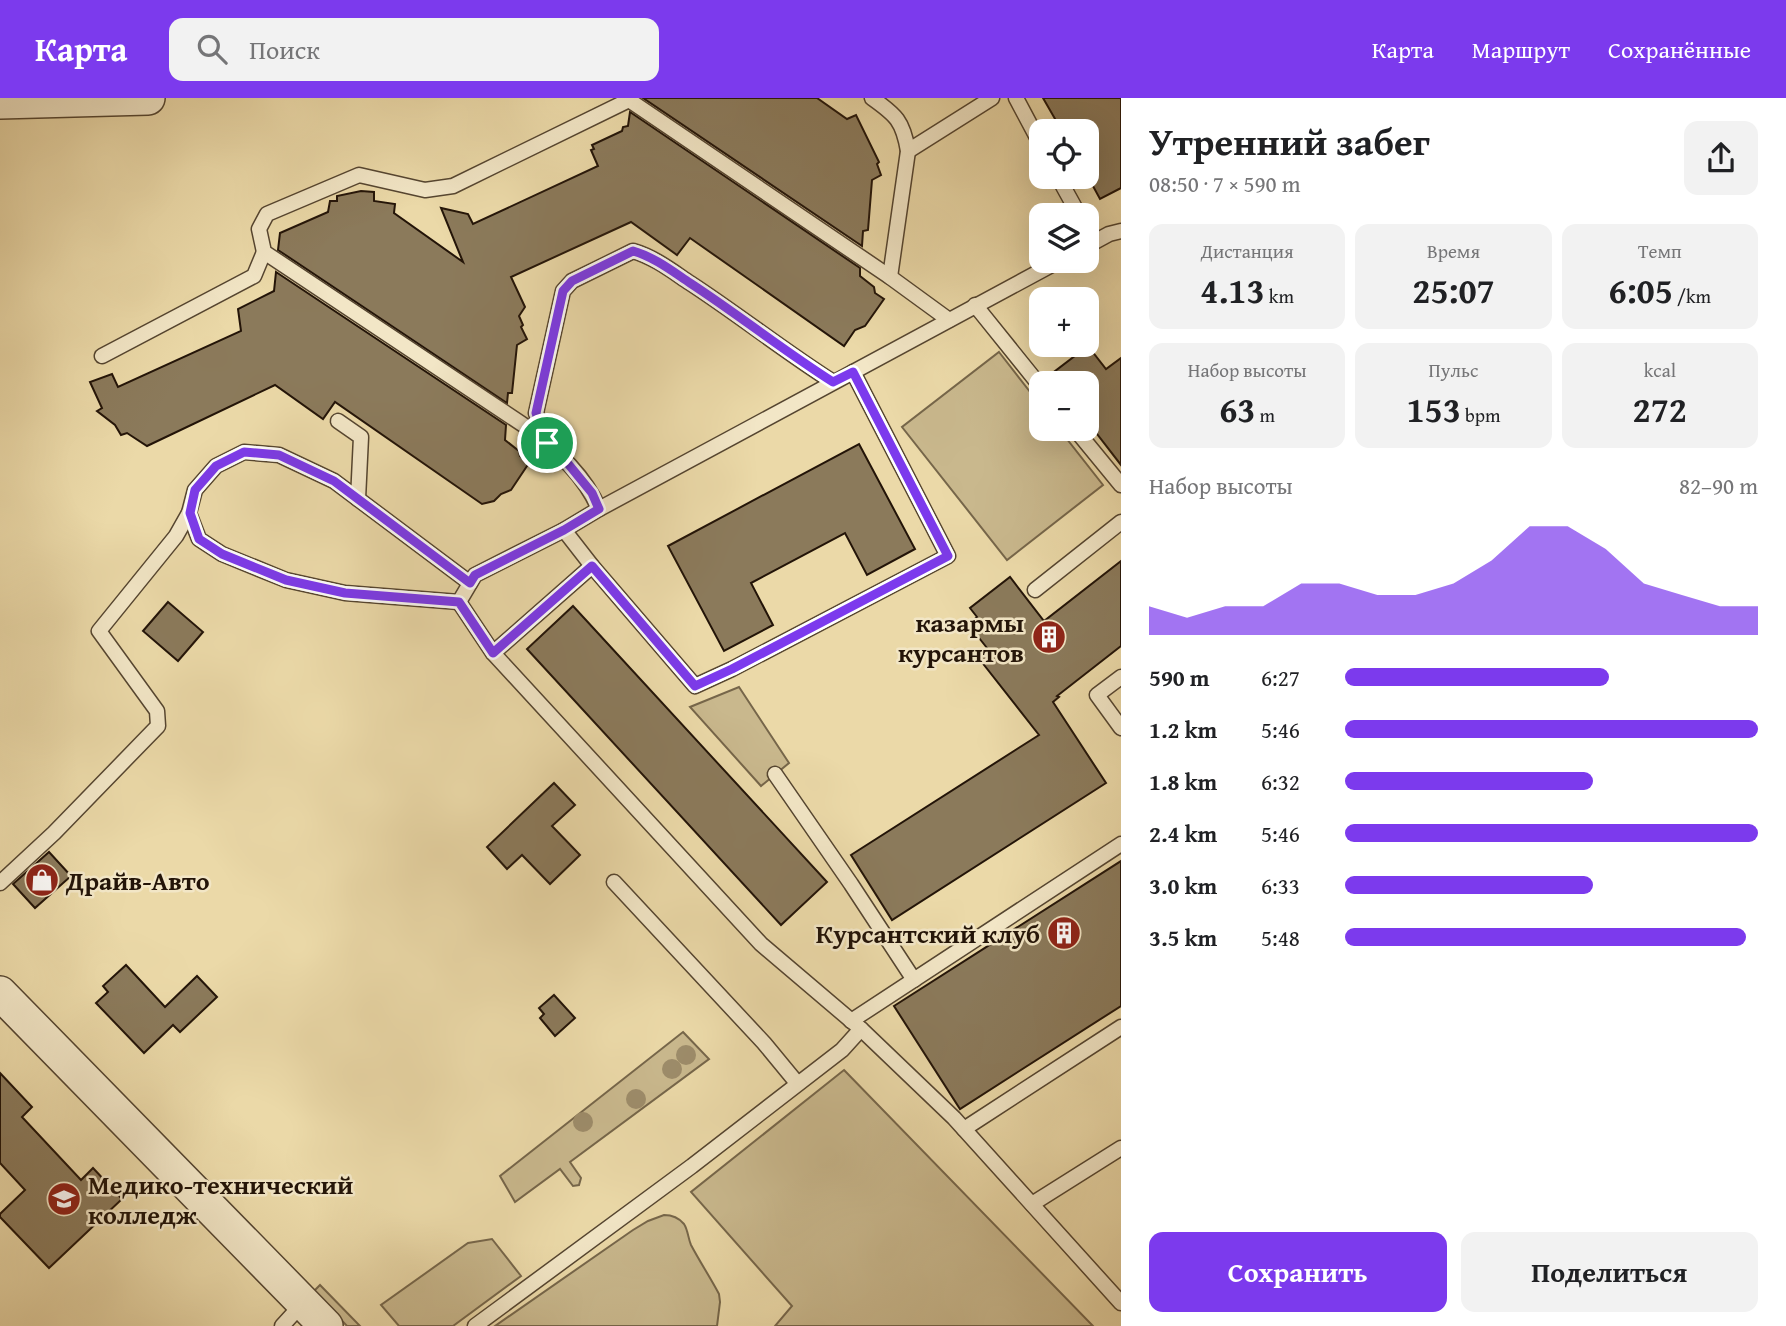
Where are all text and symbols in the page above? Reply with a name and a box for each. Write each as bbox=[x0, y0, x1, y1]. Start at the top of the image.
search box bbox=[169, 18, 659, 81]
text: Карта bbox=[35, 25, 127, 73]
icon: search bbox=[193, 30, 231, 68]
text: Поиск bbox=[249, 30, 320, 69]
text: Карта bbox=[1372, 32, 1434, 67]
text: Маршрут bbox=[1472, 32, 1570, 67]
text: Сохранённые bbox=[1608, 32, 1751, 67]
text: Утренний забег bbox=[1149, 113, 1430, 169]
map controls bbox=[1029, 119, 1099, 441]
button: locate bbox=[1029, 119, 1099, 189]
button: share bbox=[1684, 121, 1758, 195]
text: 08:50 · 7 × 590 m bbox=[1149, 167, 1301, 200]
button: layers bbox=[1029, 203, 1099, 273]
text: Дистанция bbox=[1201, 237, 1294, 265]
text: Время bbox=[1427, 237, 1480, 265]
text: Темп bbox=[1638, 237, 1682, 265]
text: 4.13 bbox=[1200, 265, 1265, 316]
text: 25:07 bbox=[1412, 265, 1495, 316]
text: 6:05 bbox=[1609, 265, 1673, 316]
text: km bbox=[1265, 282, 1294, 310]
text: /km bbox=[1673, 282, 1711, 310]
button: + bbox=[1029, 287, 1099, 357]
text: Набор высоты bbox=[1188, 356, 1307, 384]
text: Пульс bbox=[1429, 356, 1478, 384]
text: kcal bbox=[1644, 356, 1676, 384]
button: − bbox=[1029, 371, 1099, 441]
text: 63 bbox=[1219, 384, 1255, 435]
text: 153 bbox=[1406, 384, 1461, 435]
text: 272 bbox=[1633, 384, 1687, 435]
text: m bbox=[1255, 401, 1275, 429]
text: bpm bbox=[1461, 401, 1501, 429]
pin bbox=[517, 413, 577, 473]
icon: arrive bbox=[528, 424, 566, 462]
text: Набор высоты bbox=[1149, 469, 1293, 502]
text: 82–90 m bbox=[1679, 469, 1758, 502]
place label: казармы курсантов bbox=[898, 603, 1024, 672]
building icon: казармы курсантов bbox=[1030, 618, 1068, 656]
text: 590 m bbox=[1149, 661, 1210, 694]
text: 6:27 bbox=[1261, 661, 1300, 694]
text: 1.2 km bbox=[1149, 713, 1217, 746]
text: 5:46 bbox=[1261, 713, 1300, 746]
text: 1.8 km bbox=[1149, 765, 1217, 798]
text: 6:32 bbox=[1261, 765, 1300, 798]
text: 2.4 km bbox=[1149, 817, 1217, 850]
text: 5:46 bbox=[1261, 817, 1300, 850]
shop icon: Драйв-Авто bbox=[23, 861, 61, 899]
place label: Драйв-Авто bbox=[65, 861, 210, 900]
text: 3.0 km bbox=[1149, 869, 1217, 902]
text: 6:33 bbox=[1261, 869, 1300, 902]
place label: Курсантский клуб bbox=[816, 914, 1040, 953]
building icon: Курсантский клуб bbox=[1045, 914, 1083, 952]
text: 3.5 km bbox=[1149, 921, 1217, 954]
text: 5:48 bbox=[1261, 921, 1300, 954]
place label: Медико-технический колледж bbox=[88, 1165, 353, 1234]
school or university icon: Медико-технический колледж bbox=[45, 1180, 83, 1218]
button: Сохранить bbox=[1149, 1232, 1447, 1312]
button: Поделиться bbox=[1461, 1232, 1758, 1312]

